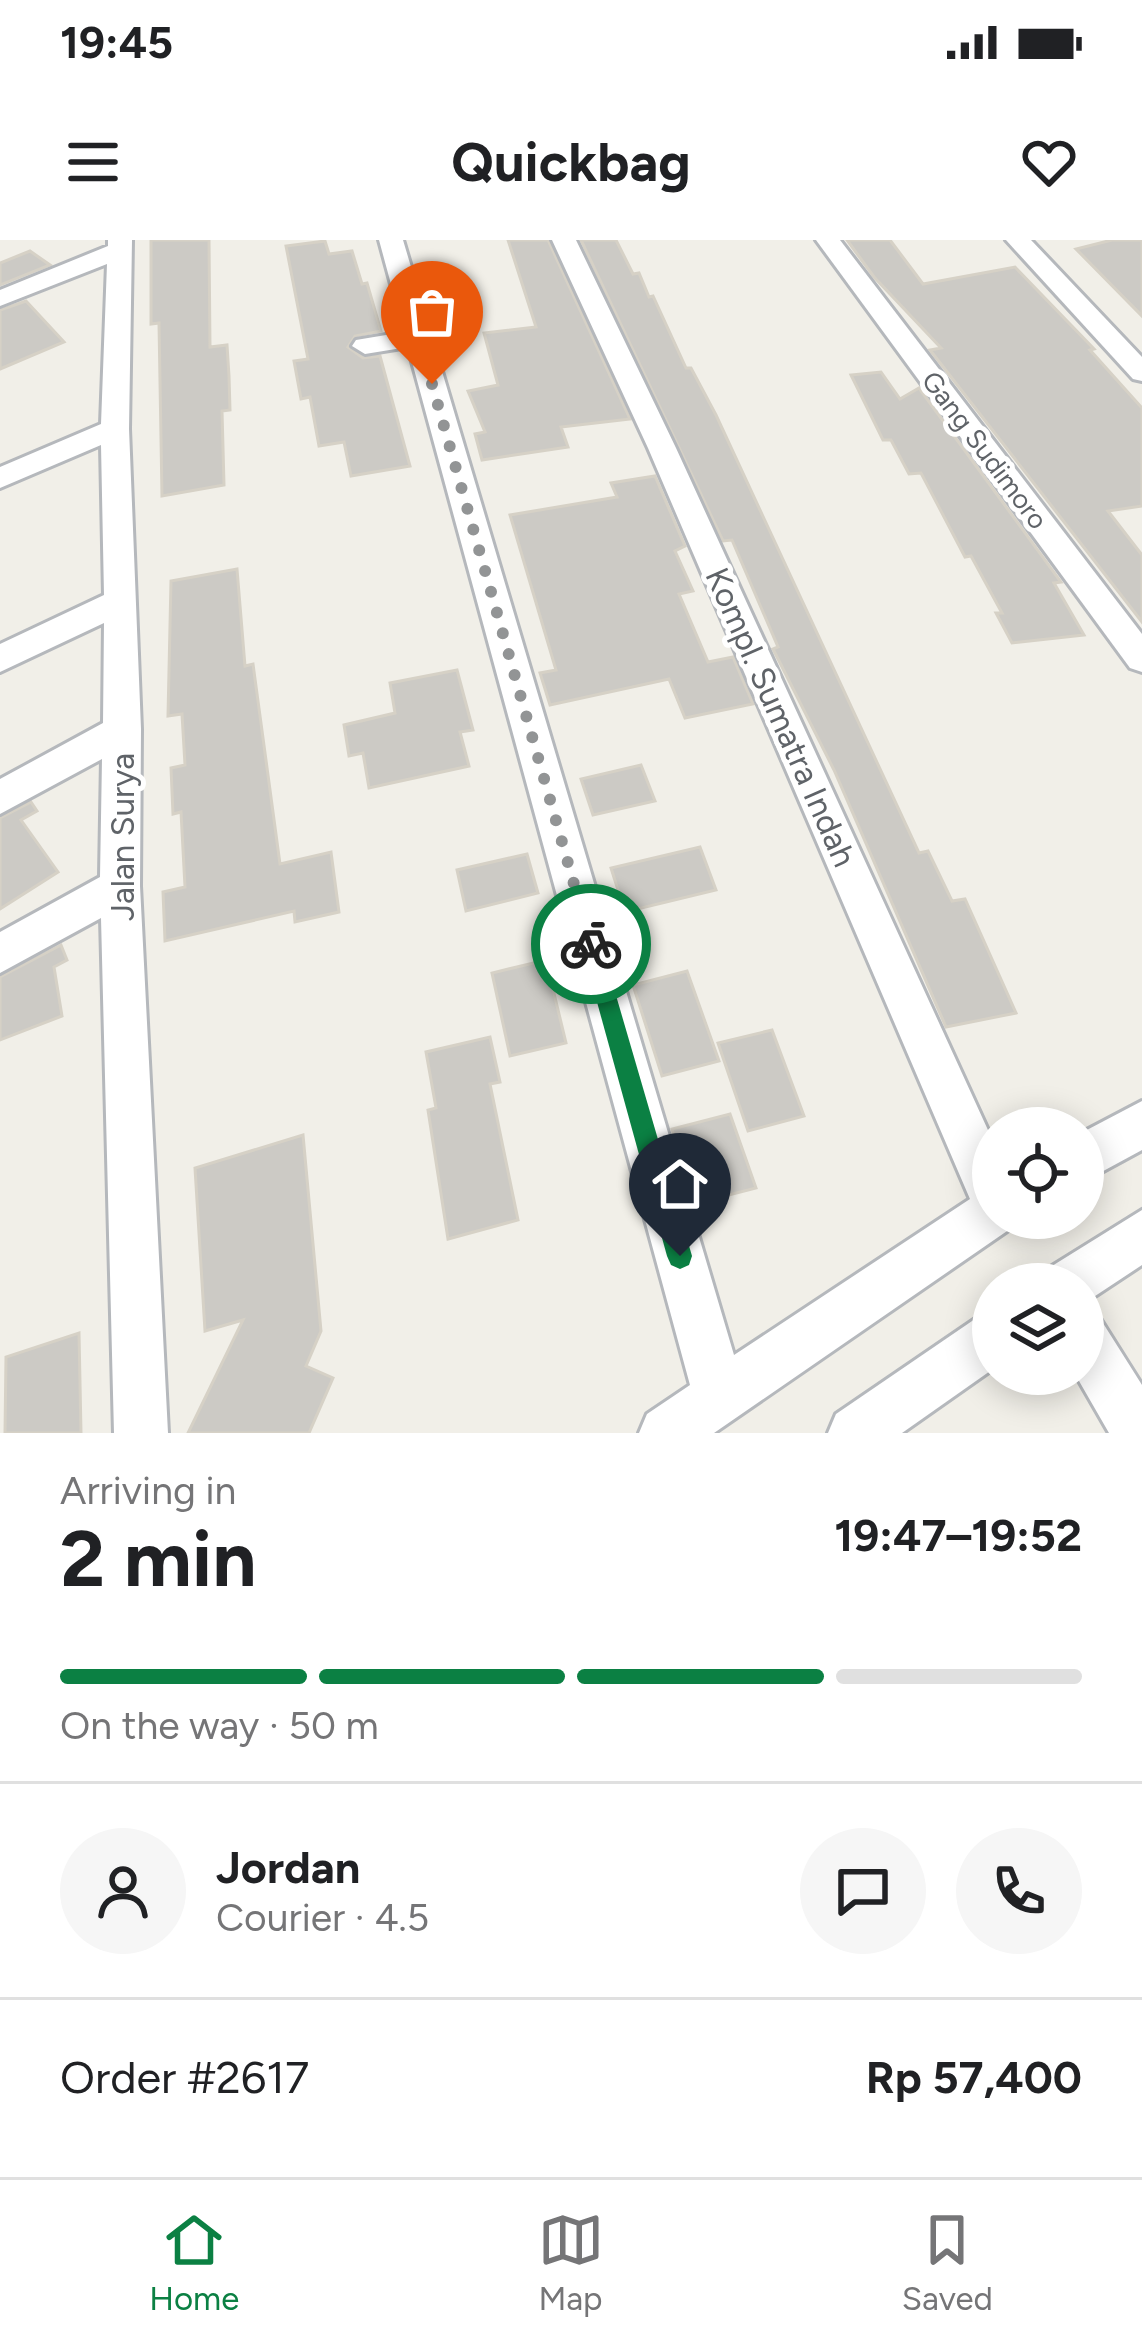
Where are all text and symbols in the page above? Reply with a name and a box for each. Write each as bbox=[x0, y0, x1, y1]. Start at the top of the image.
text: 19:45 bbox=[60, 15, 173, 69]
icon: menu bbox=[60, 129, 126, 195]
icon: heart bbox=[1016, 129, 1082, 195]
text: Quickbag bbox=[451, 130, 691, 195]
pin bbox=[381, 261, 483, 384]
icon: bag bbox=[399, 279, 465, 345]
street label: Gang Sudimoro bbox=[915, 365, 1055, 535]
street label: Kompl. Sumatra Indah bbox=[697, 562, 865, 872]
street label: Jalan Surya bbox=[103, 753, 142, 921]
courier bbox=[531, 884, 651, 1004]
icon: bike bbox=[558, 911, 624, 977]
map controls bbox=[972, 1107, 1104, 1395]
button: locate bbox=[972, 1107, 1104, 1239]
pin bbox=[629, 1133, 731, 1256]
icon: home bbox=[647, 1151, 713, 1217]
button: layers bbox=[972, 1263, 1104, 1395]
text: Arriving in bbox=[60, 1467, 236, 1514]
text: 19:47–19:52 bbox=[834, 1508, 1082, 1562]
text: 2 min bbox=[60, 1512, 256, 1606]
text: On the way · 50 m bbox=[60, 1702, 379, 1749]
button: person bbox=[60, 1828, 186, 1954]
button: chat bbox=[800, 1828, 926, 1954]
button: phone bbox=[956, 1828, 1082, 1954]
text: Jordan bbox=[216, 1840, 360, 1894]
text: Courier · 4.5 bbox=[216, 1894, 429, 1941]
text: Order #2617 bbox=[60, 2050, 309, 2104]
text: Rp 57,400 bbox=[866, 2050, 1082, 2104]
tab: Home bbox=[149, 2207, 239, 2318]
tab: Map bbox=[538, 2207, 604, 2318]
tab: Saved bbox=[902, 2207, 993, 2318]

